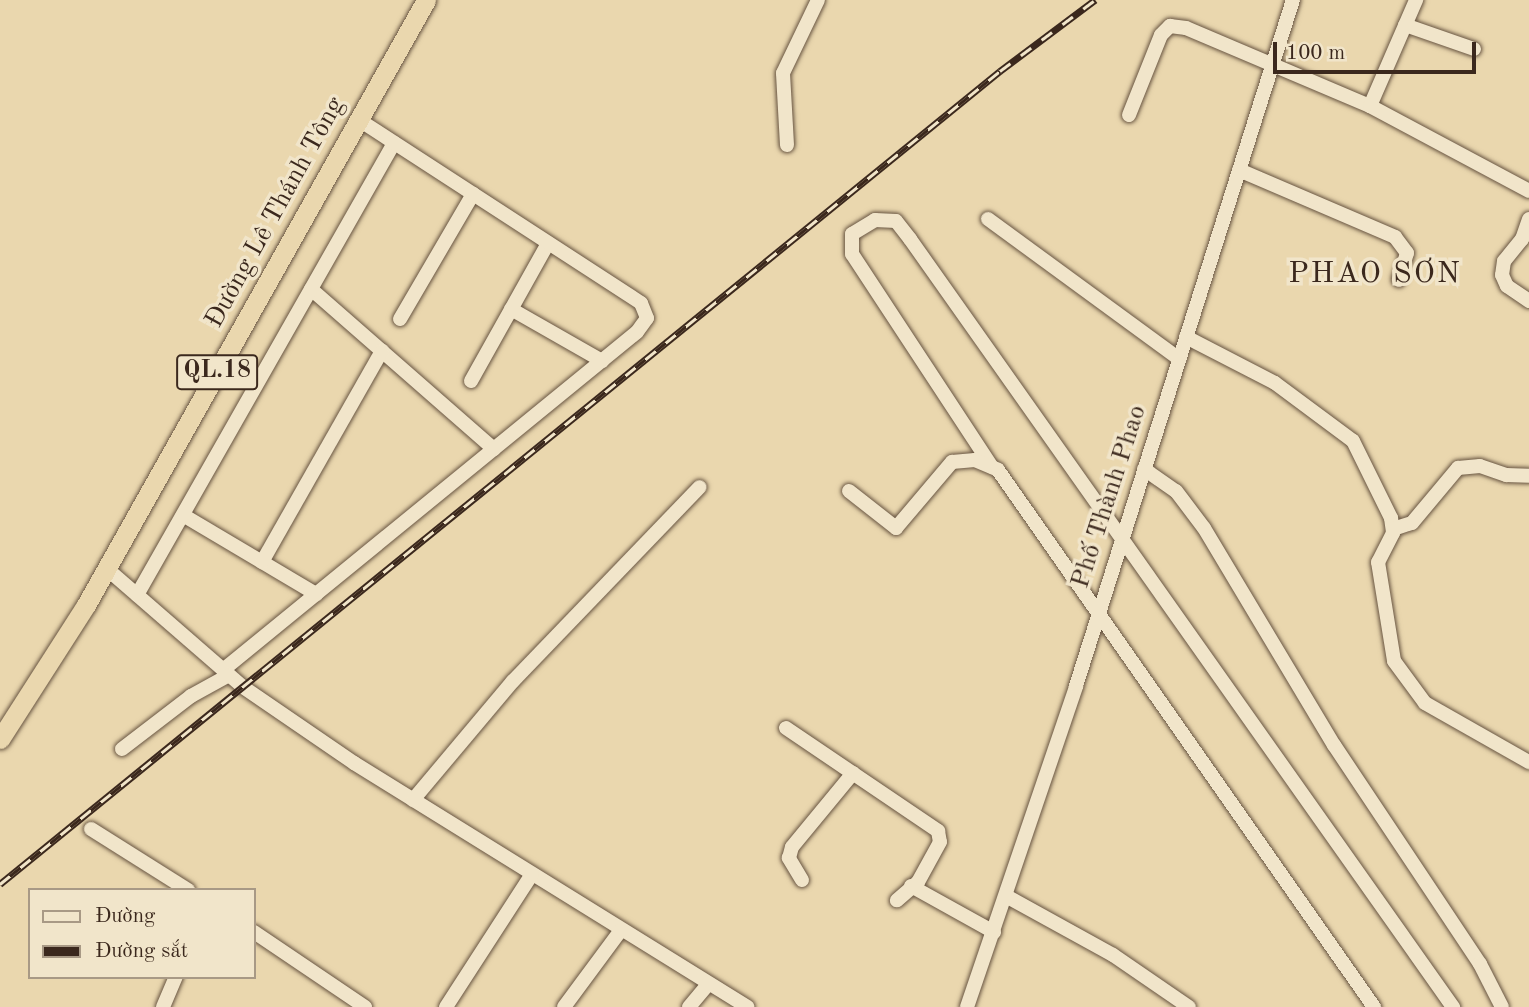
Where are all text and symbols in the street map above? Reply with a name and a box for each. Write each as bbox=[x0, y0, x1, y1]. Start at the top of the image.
scale bar bbox=[1277, 28, 1480, 72]
text: 100 m bbox=[1286, 43, 1345, 64]
street label: Đường Lê Thánh Tông bbox=[199, 92, 353, 334]
district label: PHAO SƠN bbox=[1289, 256, 1461, 292]
road number: QL.18 bbox=[175, 352, 259, 393]
street label: Phố Thành Phao bbox=[1066, 402, 1154, 592]
legend bbox=[28, 888, 256, 979]
text: Đường bbox=[95, 906, 155, 927]
text: Đường sắt bbox=[95, 941, 188, 962]

